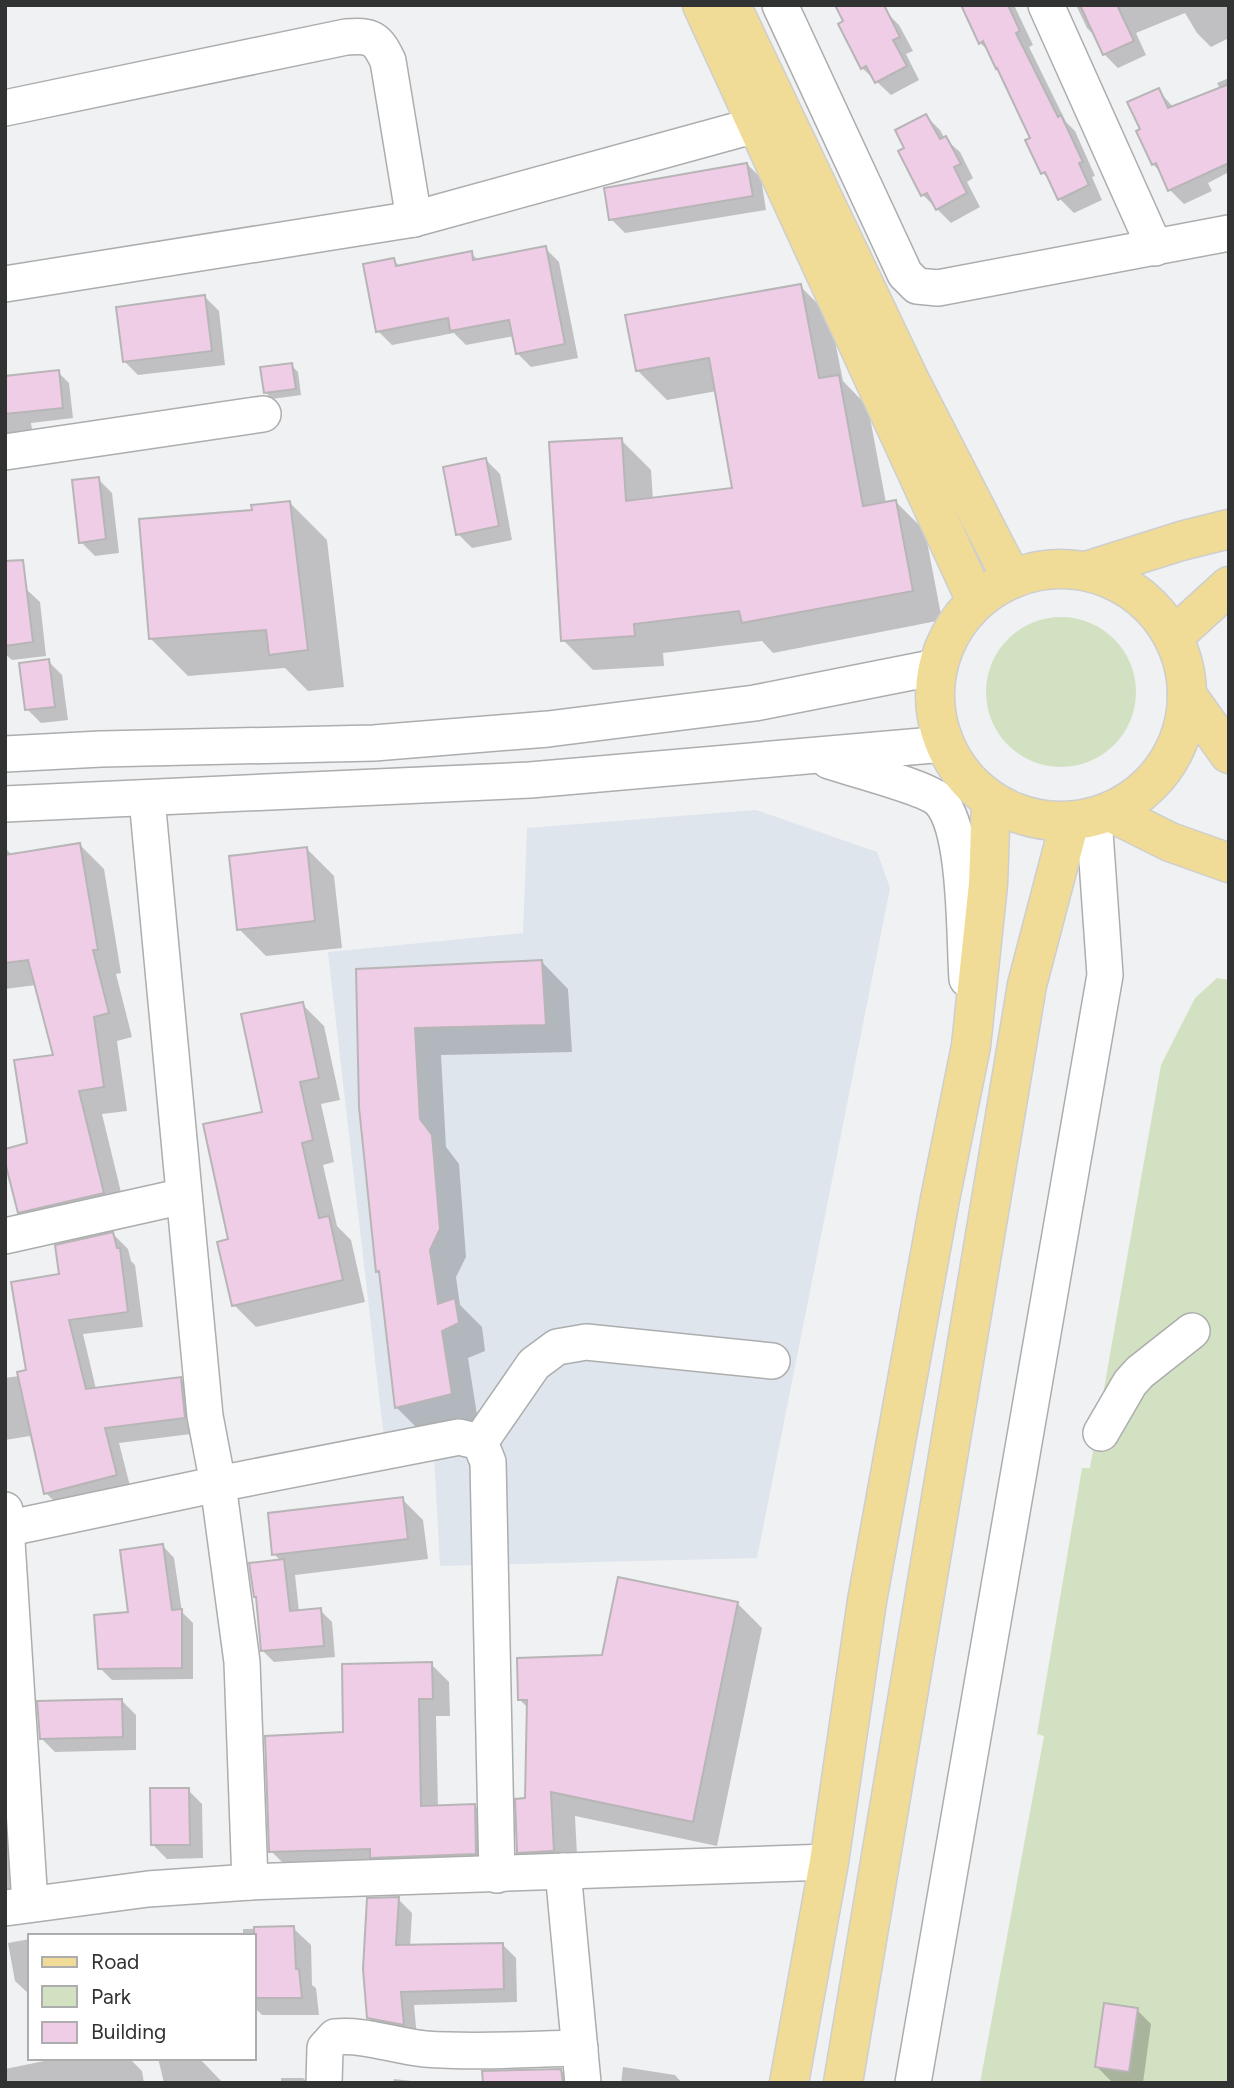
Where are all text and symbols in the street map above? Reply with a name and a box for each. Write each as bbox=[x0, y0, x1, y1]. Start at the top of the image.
legend bbox=[28, 1934, 256, 2060]
text: Road bbox=[91, 1949, 139, 1974]
text: Park bbox=[91, 1984, 132, 2009]
text: Building bbox=[91, 2019, 166, 2044]

